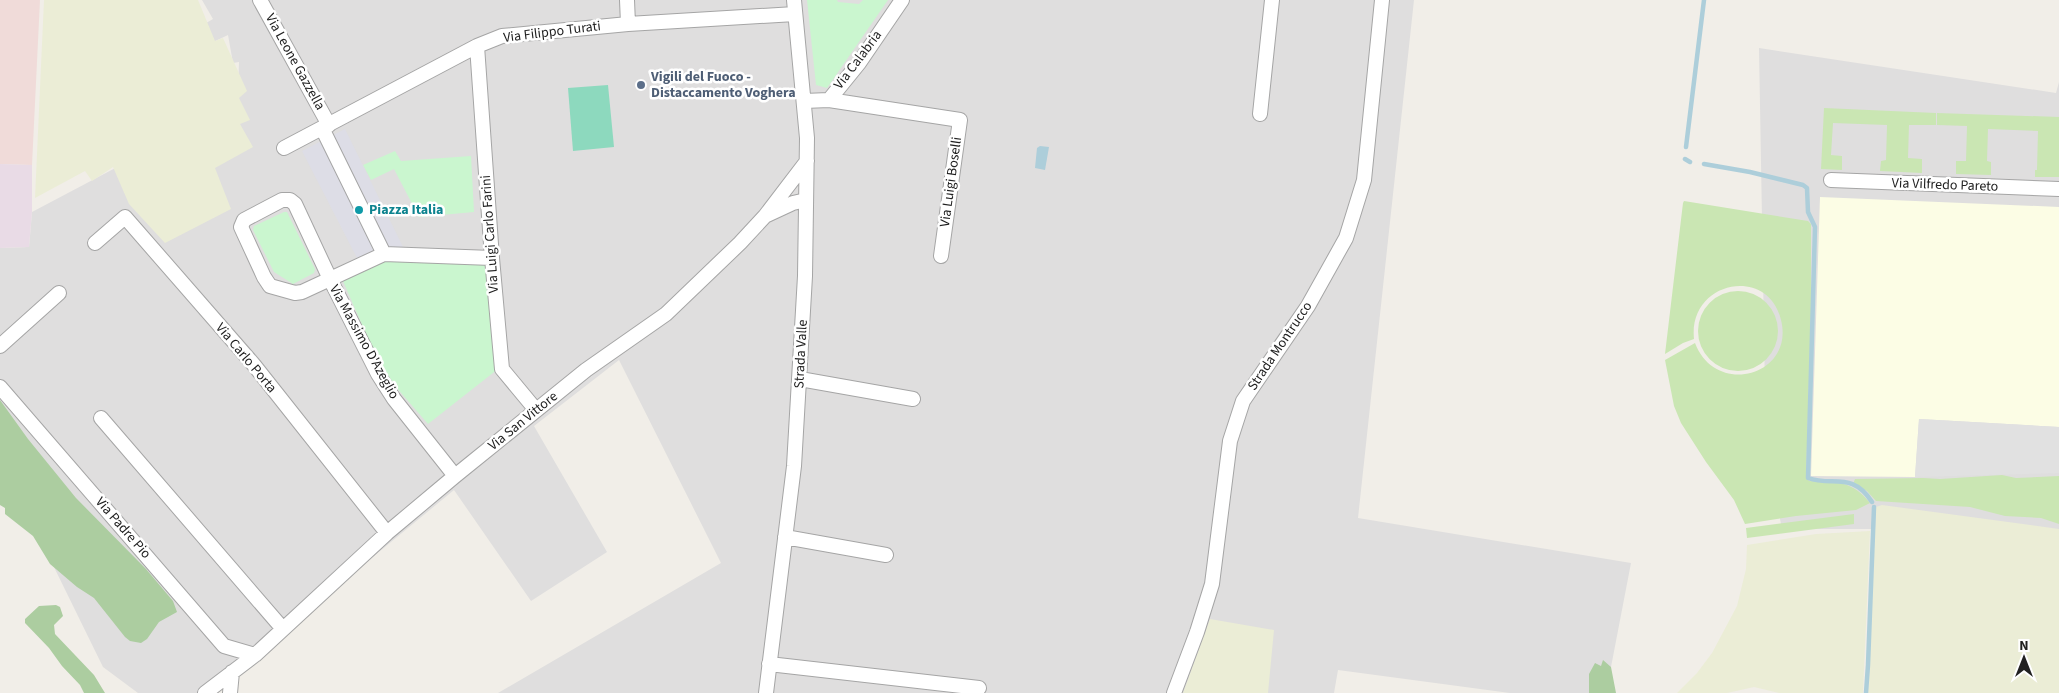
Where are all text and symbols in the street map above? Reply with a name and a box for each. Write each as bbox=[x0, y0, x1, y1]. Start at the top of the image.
street label: Via Leone Gazzella bbox=[260, 10, 330, 114]
street label: Via Filippo Turati bbox=[502, 16, 602, 48]
street label: Via Calabria bbox=[829, 26, 887, 94]
place label: Vigili del Fuoco - Distaccamento Voghera bbox=[650, 67, 796, 103]
marker: Vigili del Fuoco - Distaccamento Voghera bbox=[635, 79, 647, 91]
street label: Via Luigi Boselli bbox=[935, 136, 967, 228]
street label: Via Vilfredo Pareto bbox=[1891, 173, 1999, 197]
street label: Via Luigi Carlo Farini bbox=[476, 174, 504, 294]
place label: Piazza Italia bbox=[369, 200, 443, 220]
marker: Piazza Italia bbox=[353, 204, 365, 216]
street label: Via Massimo D'Azeglio bbox=[324, 281, 404, 403]
street label: Strada Montrucco bbox=[1243, 298, 1317, 394]
street label: Via Carlo Porta bbox=[211, 319, 281, 397]
street label: Strada Valle bbox=[789, 319, 813, 389]
street label: Via San Vittore bbox=[484, 387, 562, 455]
street label: Via Padre Pio bbox=[90, 493, 156, 563]
north arrow bbox=[1999, 633, 2049, 683]
text: N bbox=[2019, 636, 2029, 656]

